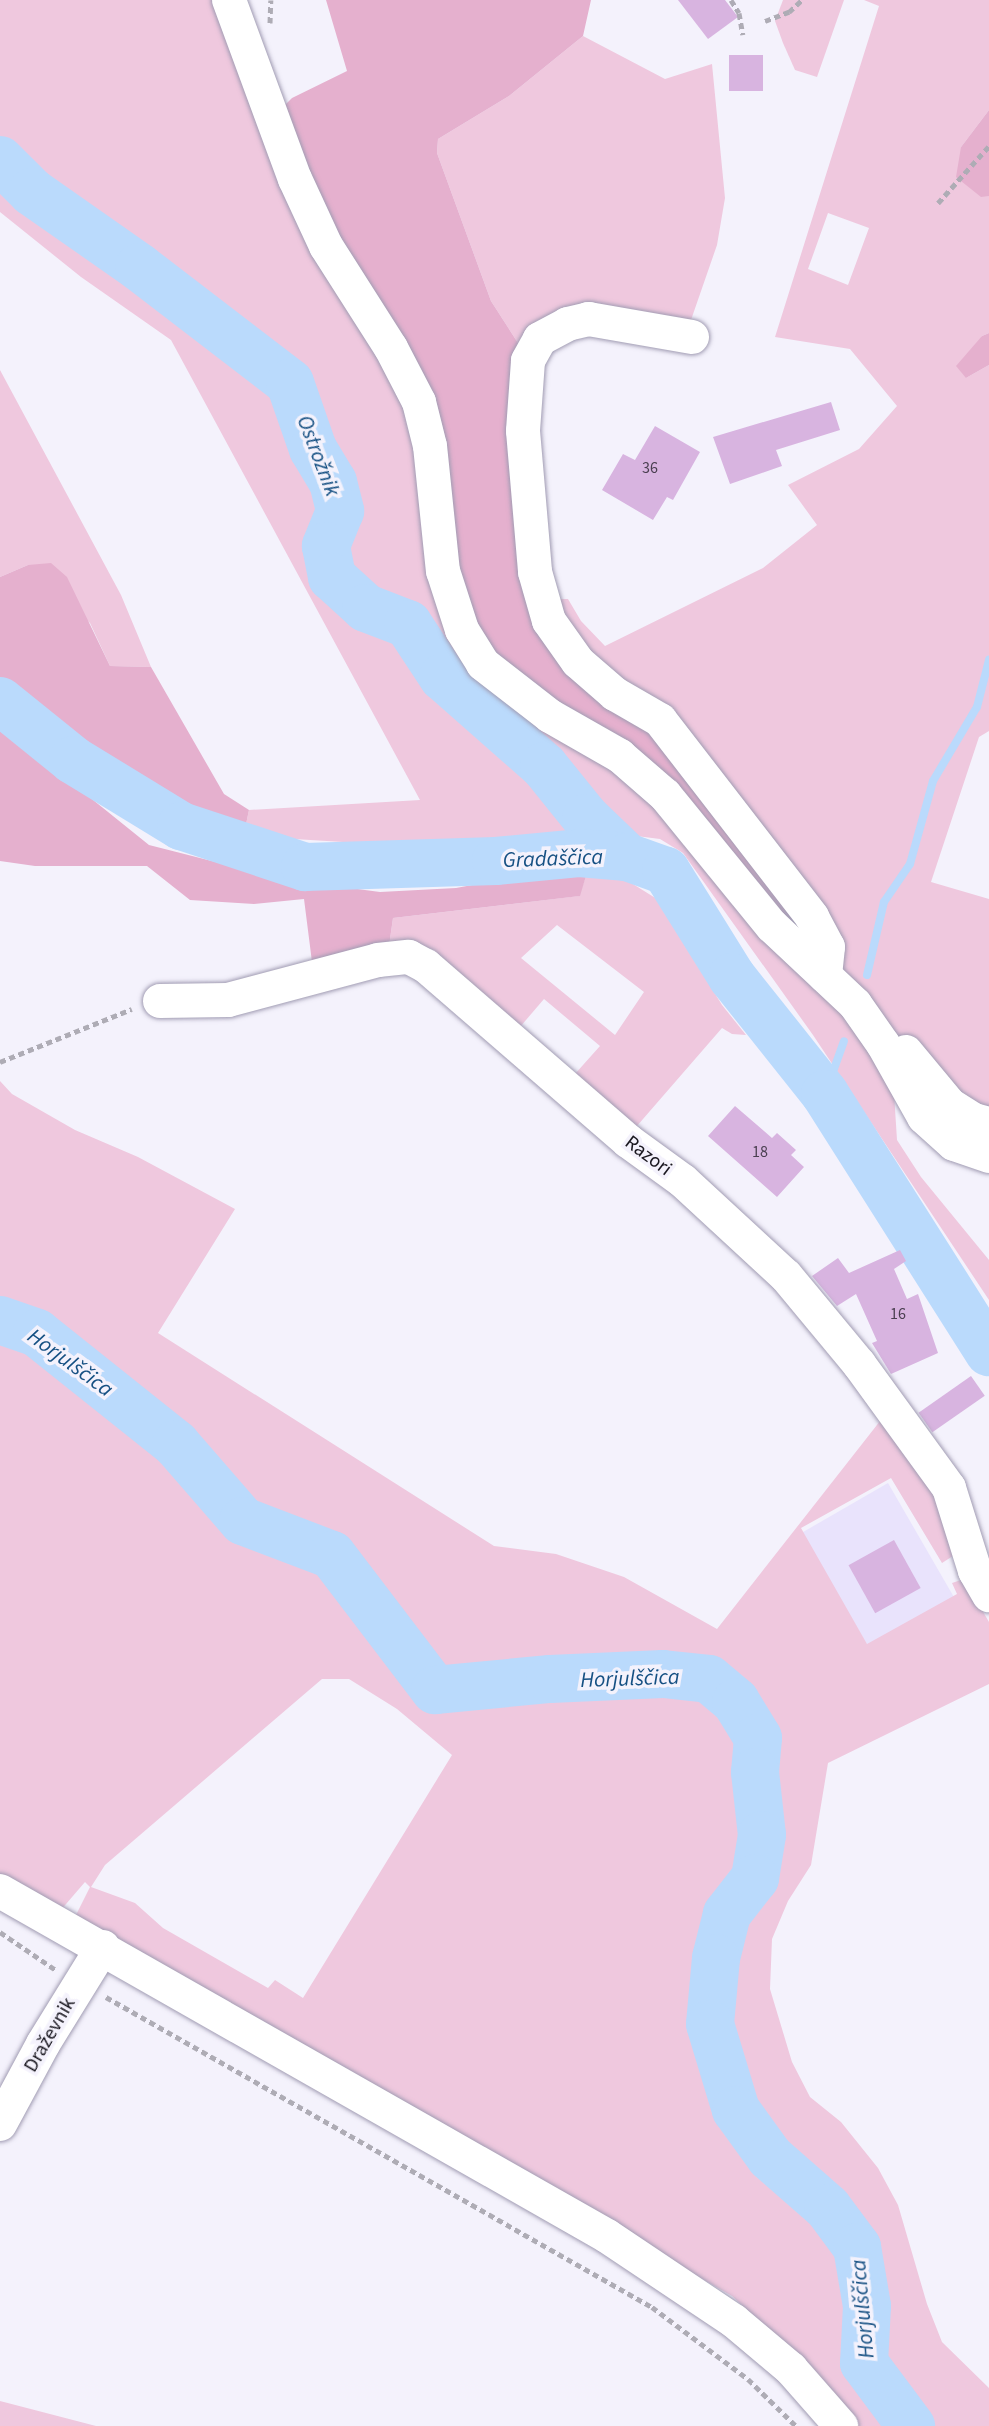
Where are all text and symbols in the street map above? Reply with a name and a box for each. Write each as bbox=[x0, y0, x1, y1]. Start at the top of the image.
water label: Ostrožnik bbox=[291, 412, 345, 500]
house number: 36 bbox=[642, 458, 658, 478]
water label: Gradaščica bbox=[502, 844, 604, 874]
street label: Razori bbox=[620, 1131, 676, 1181]
house number: 18 bbox=[752, 1142, 768, 1162]
house number: 16 bbox=[890, 1304, 906, 1324]
water label: Horjulščica bbox=[22, 1323, 118, 1403]
water label: Horjulščica bbox=[580, 1664, 680, 1694]
street label: Draževnik bbox=[19, 1993, 81, 2077]
water label: Horjulščica bbox=[846, 2258, 880, 2360]

